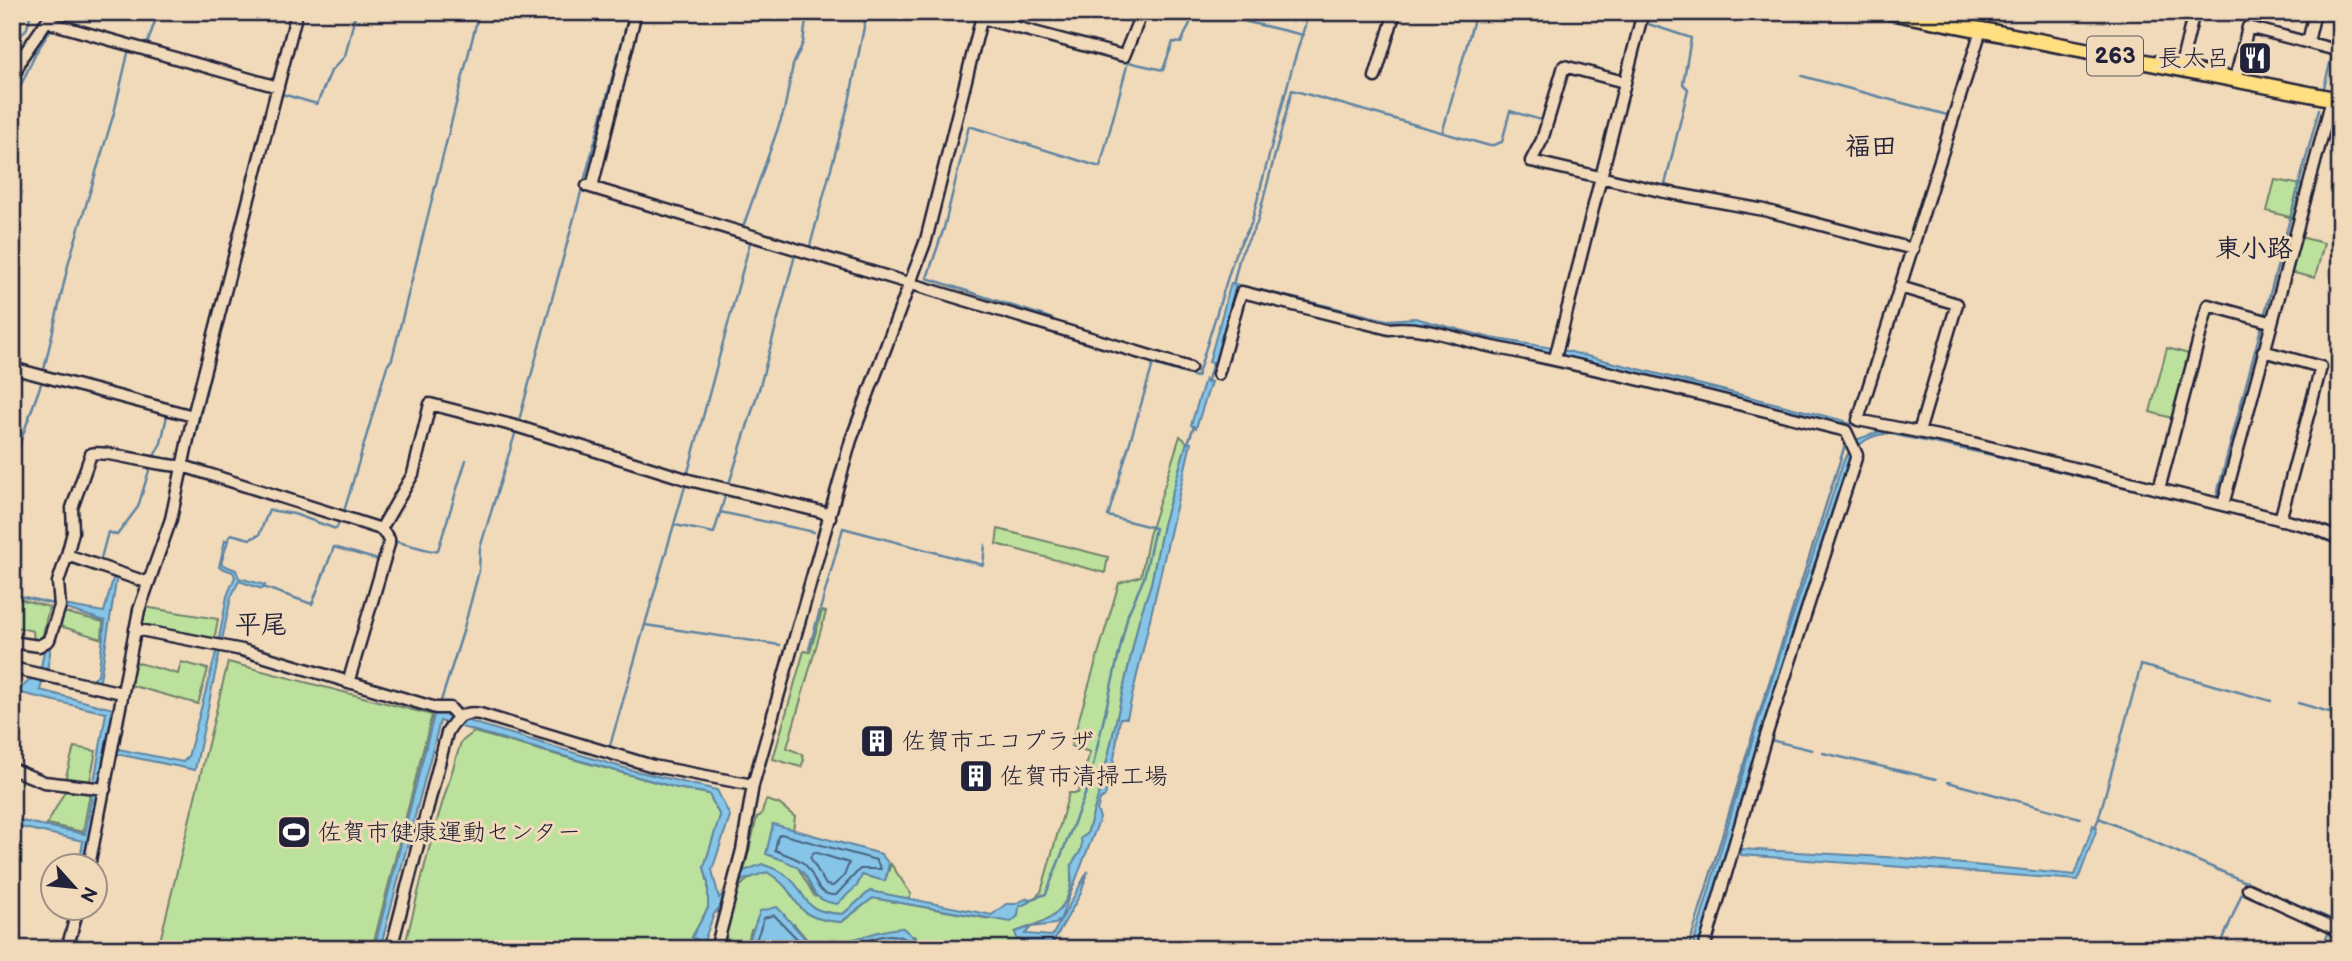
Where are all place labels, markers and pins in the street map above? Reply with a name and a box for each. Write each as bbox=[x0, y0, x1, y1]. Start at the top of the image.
restaurant icon: 長太呂 bbox=[2236, 39, 2274, 77]
place label: 長太呂 bbox=[2158, 44, 2230, 73]
building icon: 佐賀市エコプラザ bbox=[858, 722, 896, 760]
place label: 佐賀市エコプラザ bbox=[902, 727, 1094, 756]
building icon: 佐賀市清掃工場 bbox=[957, 757, 995, 795]
place label: 佐賀市清掃工場 bbox=[1000, 762, 1168, 791]
sports icon: 佐賀市健康運動センター bbox=[275, 813, 313, 851]
place label: 佐賀市健康運動センター bbox=[318, 818, 581, 847]

